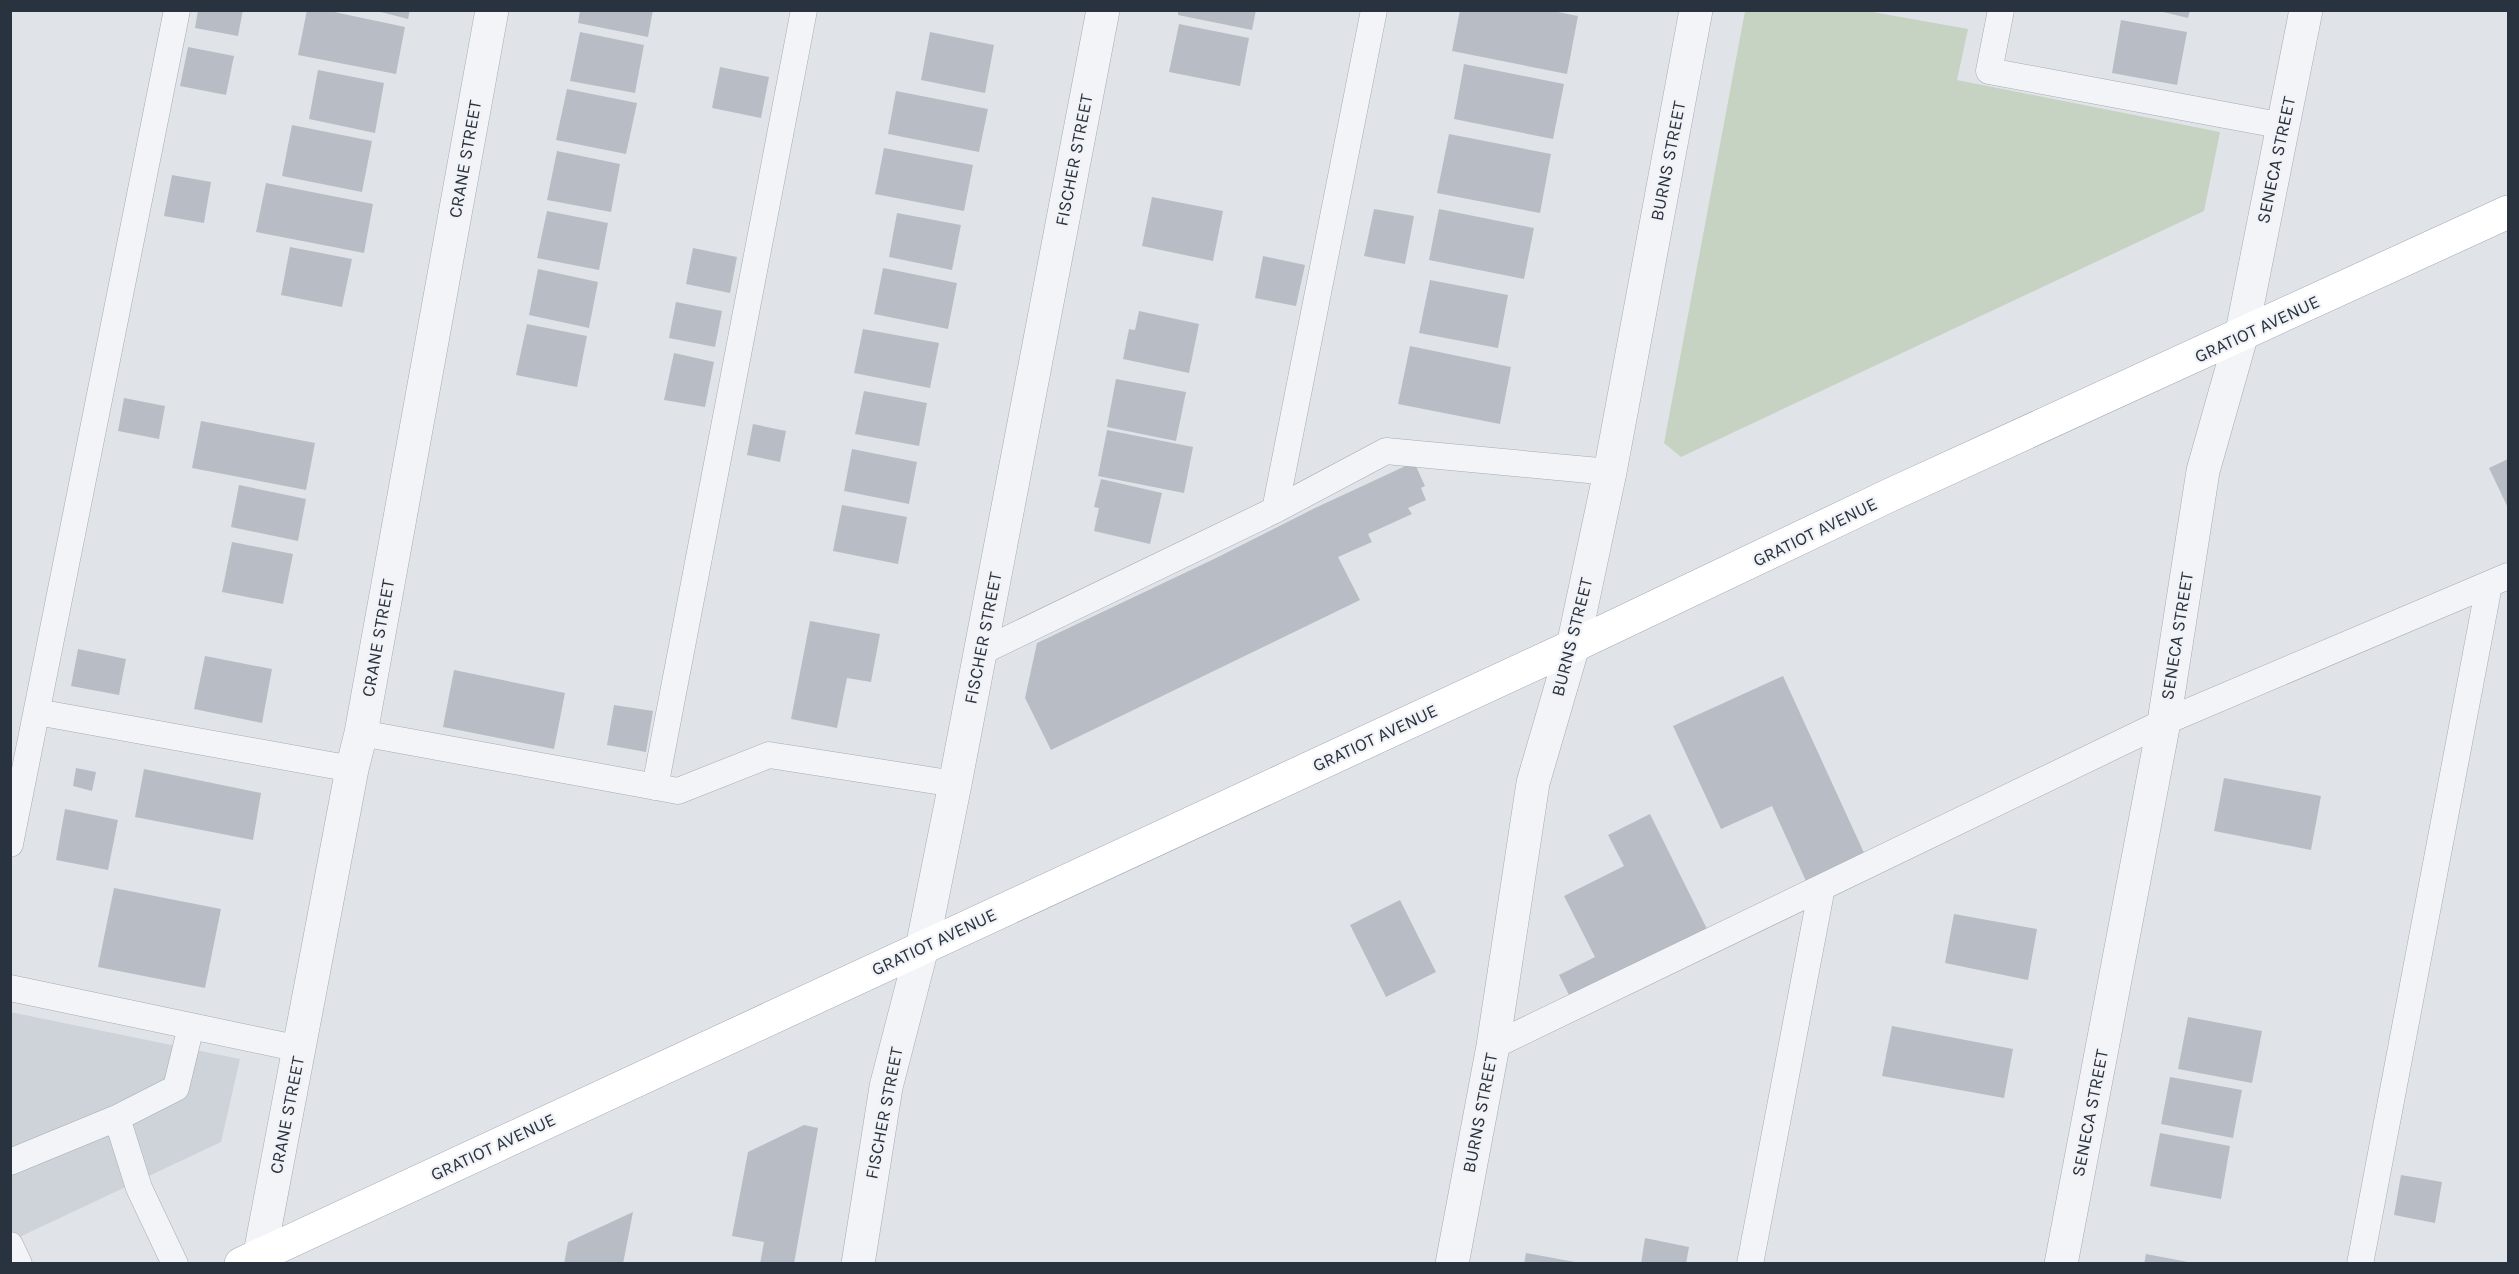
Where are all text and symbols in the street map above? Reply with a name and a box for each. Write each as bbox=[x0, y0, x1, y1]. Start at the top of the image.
street label: FISCHER STREET bbox=[1050, 92, 1098, 228]
street label: SENECA STREET bbox=[2252, 95, 2300, 225]
street label: CRANE STREET bbox=[444, 98, 486, 220]
street label: BURNS STREET bbox=[1646, 99, 1690, 223]
street label: GRATIOT AVENUE bbox=[2191, 290, 2323, 368]
street label: GRATIOT AVENUE bbox=[1749, 492, 1881, 572]
street label: FISCHER STREET bbox=[959, 570, 1007, 706]
street label: SENECA STREET bbox=[2156, 570, 2198, 702]
street label: BURNS STREET bbox=[1547, 575, 1597, 699]
street label: CRANE STREET bbox=[357, 577, 399, 699]
street label: GRATIOT AVENUE bbox=[1309, 699, 1441, 777]
street label: GRATIOT AVENUE bbox=[868, 903, 1000, 981]
street label: FISCHER STREET bbox=[860, 1045, 908, 1181]
street label: SENECA STREET bbox=[2067, 1047, 2113, 1179]
street label: BURNS STREET bbox=[1458, 1051, 1502, 1175]
street label: CRANE STREET bbox=[265, 1054, 309, 1176]
street label: GRATIOT AVENUE bbox=[427, 1108, 559, 1186]

